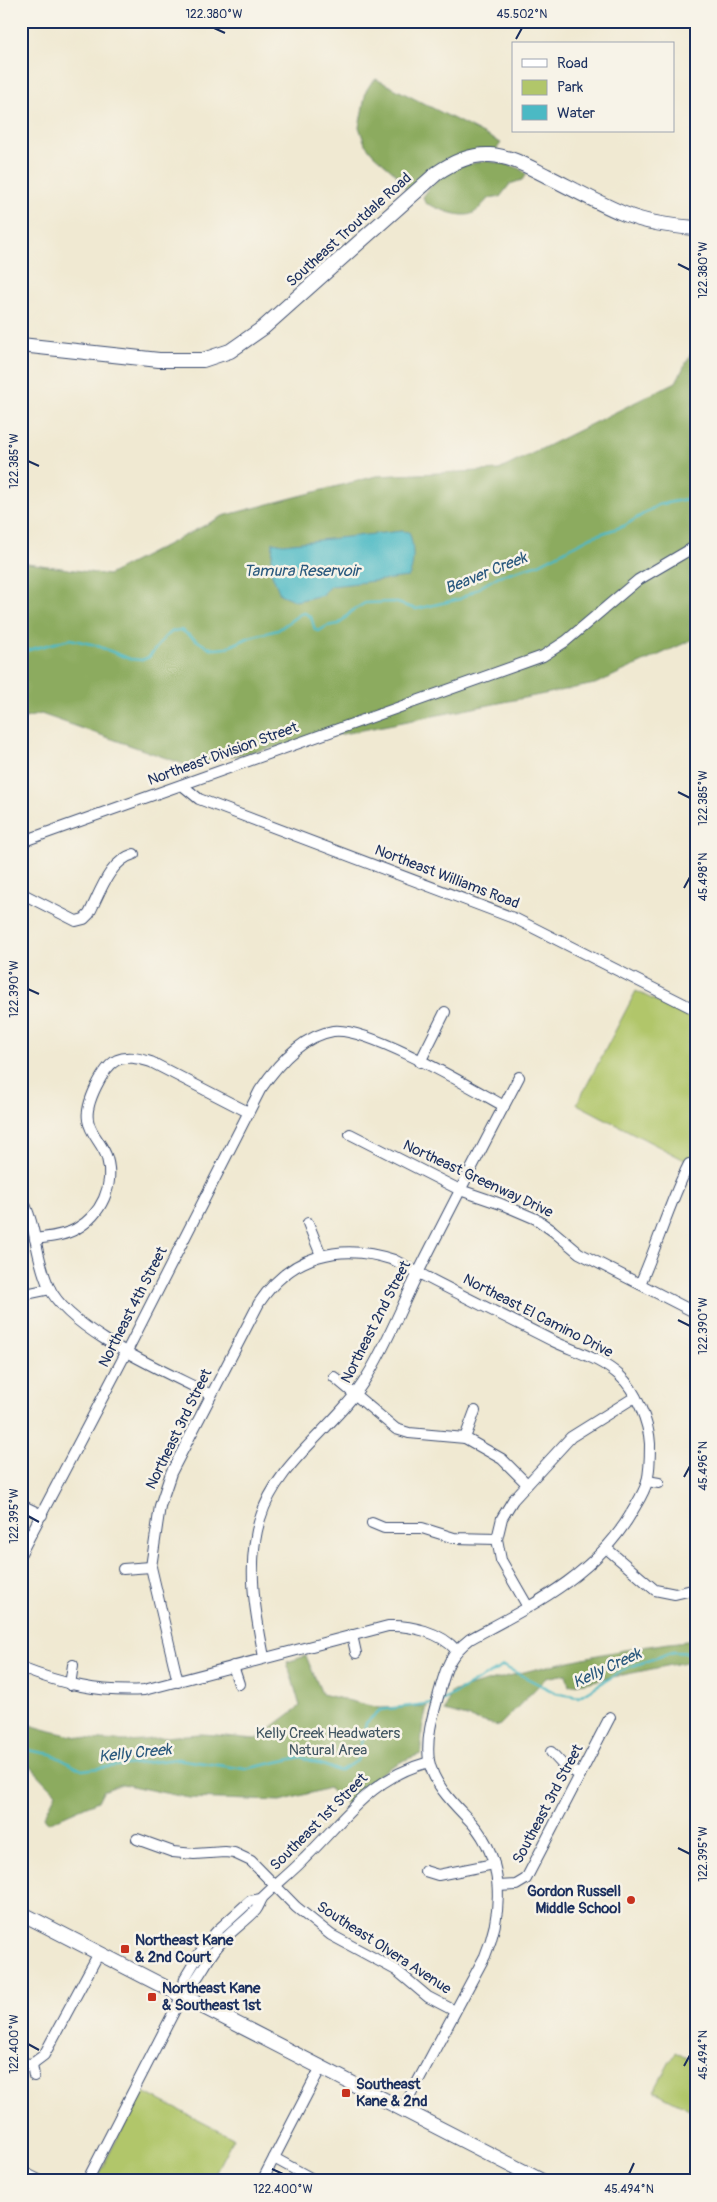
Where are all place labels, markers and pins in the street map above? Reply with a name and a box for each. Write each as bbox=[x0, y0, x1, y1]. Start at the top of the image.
place label: Gordon Russell Middle School bbox=[527, 1882, 621, 1918]
marker: Gordon Russell Middle School bbox=[625, 1894, 637, 1906]
place label: Northeast Kane & 2nd Court bbox=[135, 1931, 234, 1967]
marker: Northeast Kane & 2nd Court bbox=[119, 1943, 131, 1955]
place label: Northeast Kane & Southeast 1st bbox=[162, 1979, 262, 2015]
marker: Northeast Kane & Southeast 1st bbox=[146, 1991, 158, 2003]
place label: Southeast Kane & 2nd bbox=[356, 2075, 428, 2111]
marker: Southeast Kane & 2nd bbox=[340, 2087, 352, 2099]

